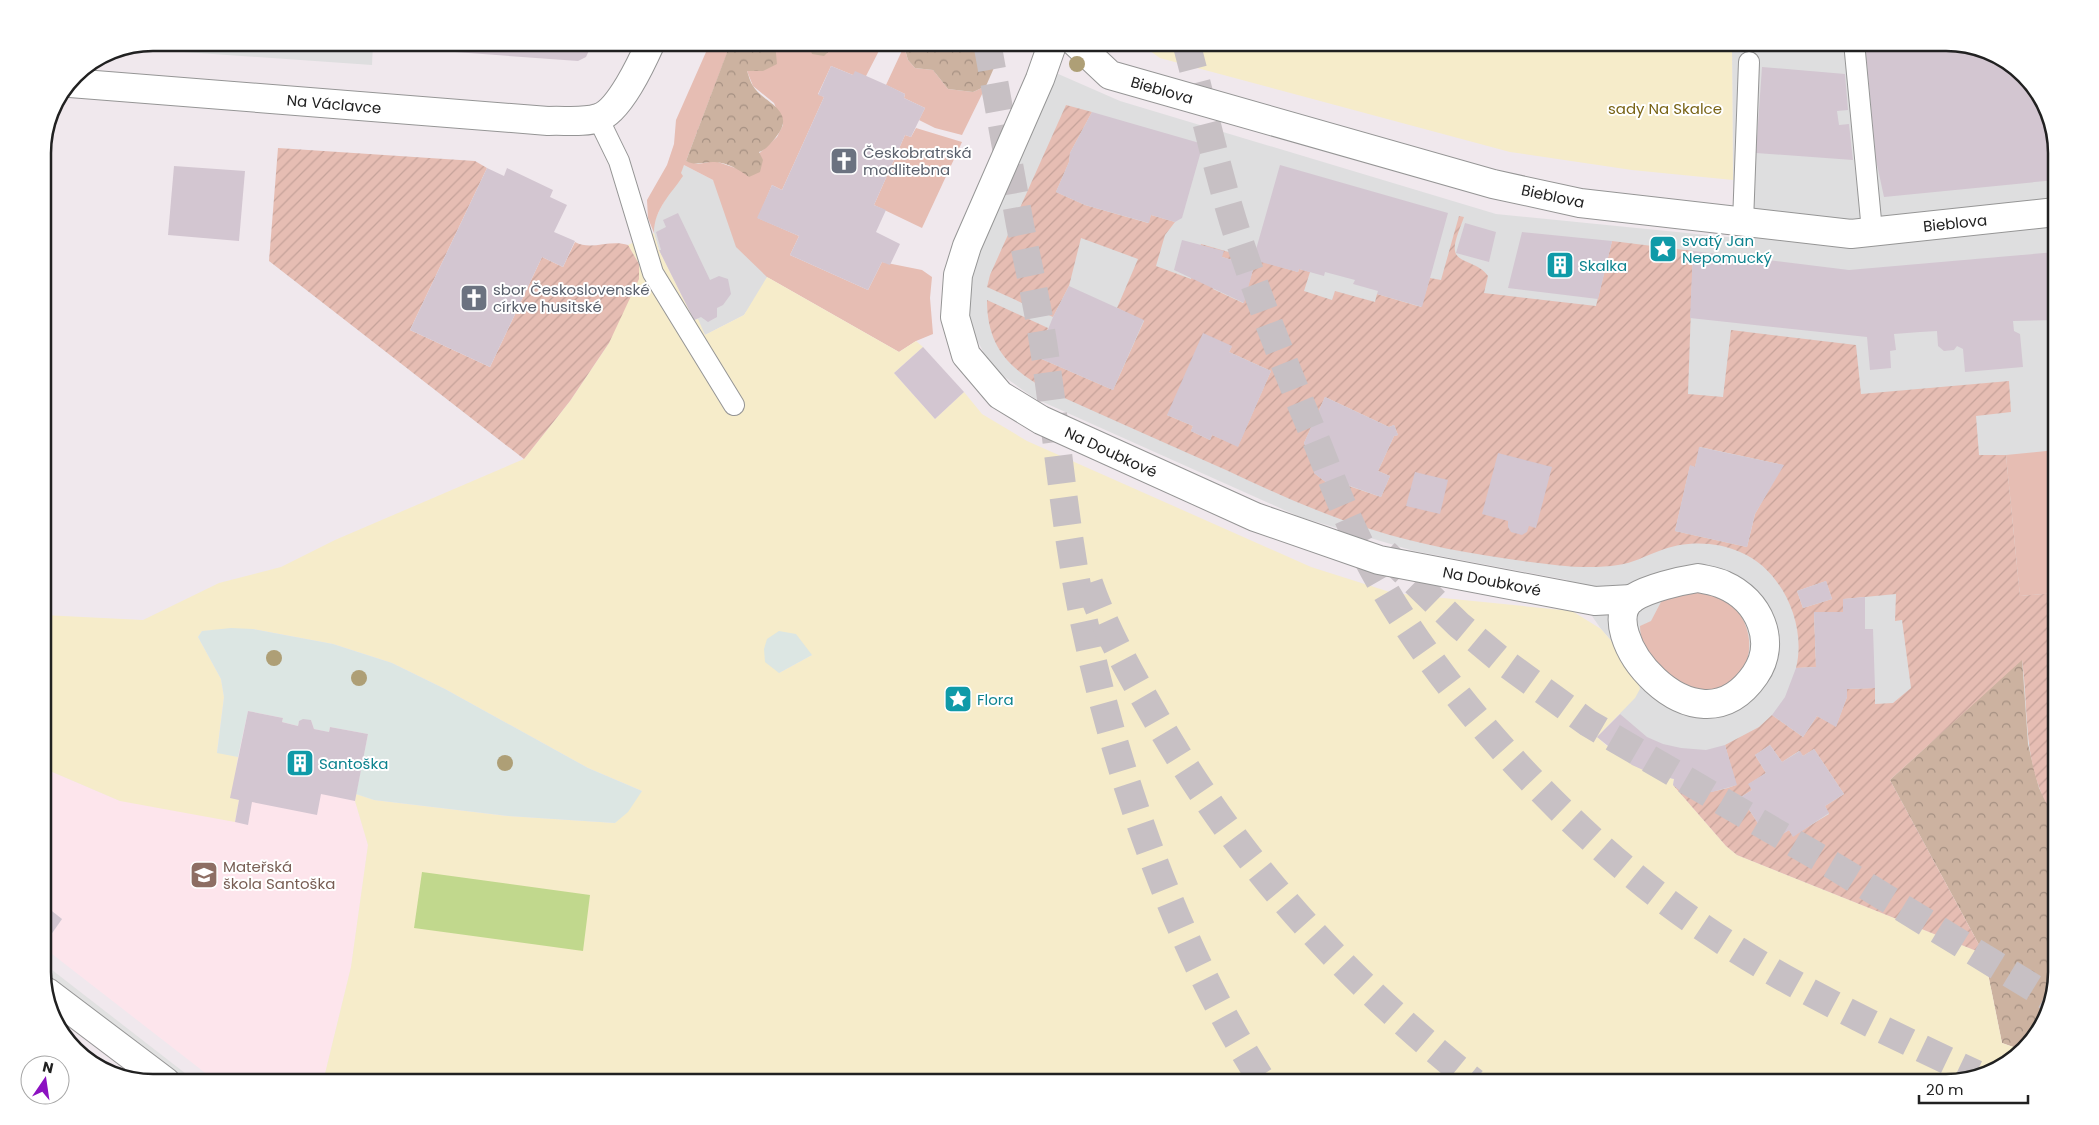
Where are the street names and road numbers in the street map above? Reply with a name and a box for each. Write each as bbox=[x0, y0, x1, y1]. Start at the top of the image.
street label: Bieblova bbox=[1128, 71, 1196, 109]
street label: Na Václavce bbox=[286, 89, 382, 119]
street label: Bieblova bbox=[1519, 179, 1587, 213]
street label: Bieblova bbox=[1922, 209, 1988, 237]
street label: Na Doubkové bbox=[1061, 421, 1161, 483]
street label: Na Doubkové bbox=[1441, 561, 1543, 601]

